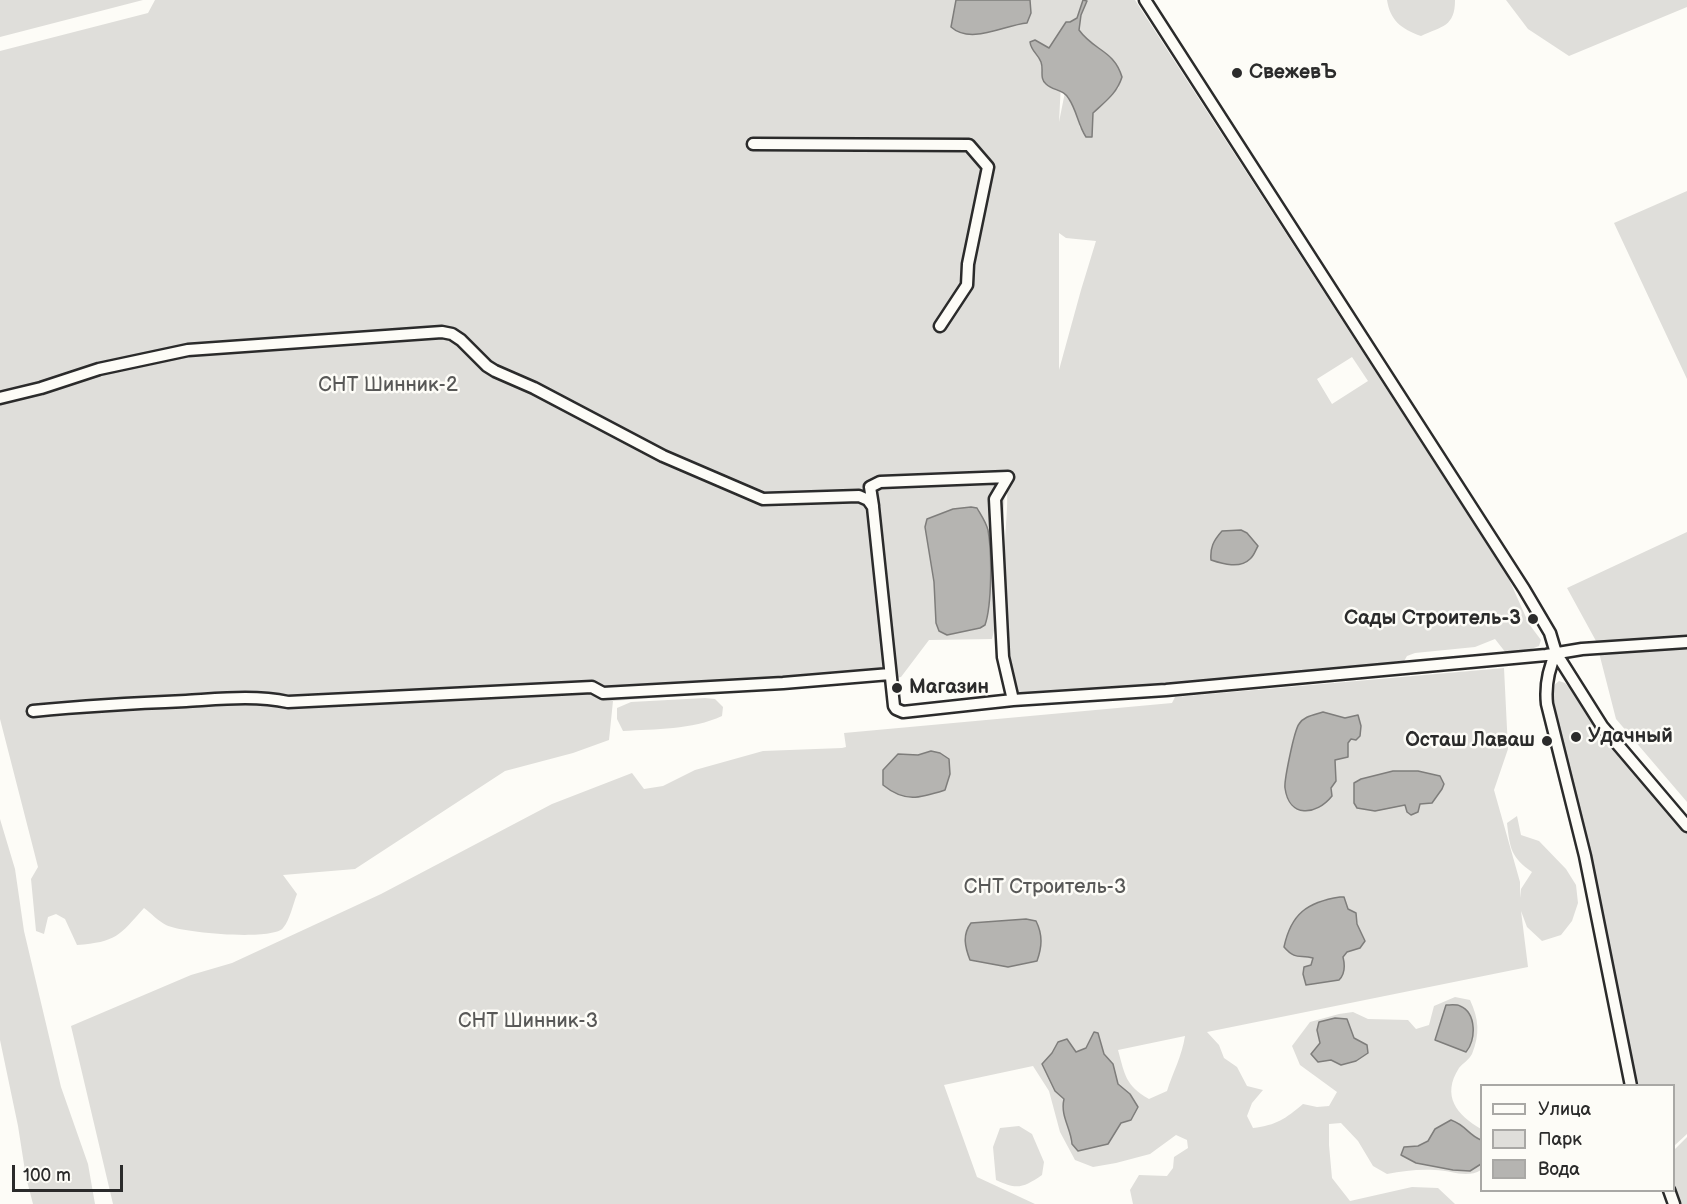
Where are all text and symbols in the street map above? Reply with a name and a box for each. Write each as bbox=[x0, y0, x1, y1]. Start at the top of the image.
place label: СвежевЪ bbox=[1249, 61, 1337, 85]
marker: СвежевЪ bbox=[1230, 66, 1244, 80]
park label: СНТ Шинник-2 bbox=[318, 374, 458, 398]
place label: Сады Строитель-3 bbox=[1344, 607, 1521, 631]
marker: Сады Строитель-3 bbox=[1526, 612, 1540, 626]
place label: Магазин bbox=[909, 676, 989, 700]
marker: Магазин bbox=[890, 681, 904, 695]
place label: Удачный bbox=[1588, 725, 1673, 749]
place label: Осташ Лаваш bbox=[1405, 729, 1535, 753]
marker: Удачный bbox=[1569, 730, 1583, 744]
marker: Осташ Лаваш bbox=[1540, 734, 1554, 748]
park label: СНТ Строитель-3 bbox=[964, 876, 1126, 900]
park label: СНТ Шинник-3 bbox=[458, 1010, 598, 1034]
legend bbox=[1480, 1084, 1675, 1192]
text: Улица bbox=[1538, 1099, 1591, 1120]
text: Парк bbox=[1538, 1129, 1582, 1150]
scale bar bbox=[15, 1153, 126, 1191]
text: Вода bbox=[1538, 1159, 1580, 1180]
text: 100 m bbox=[23, 1165, 71, 1186]

